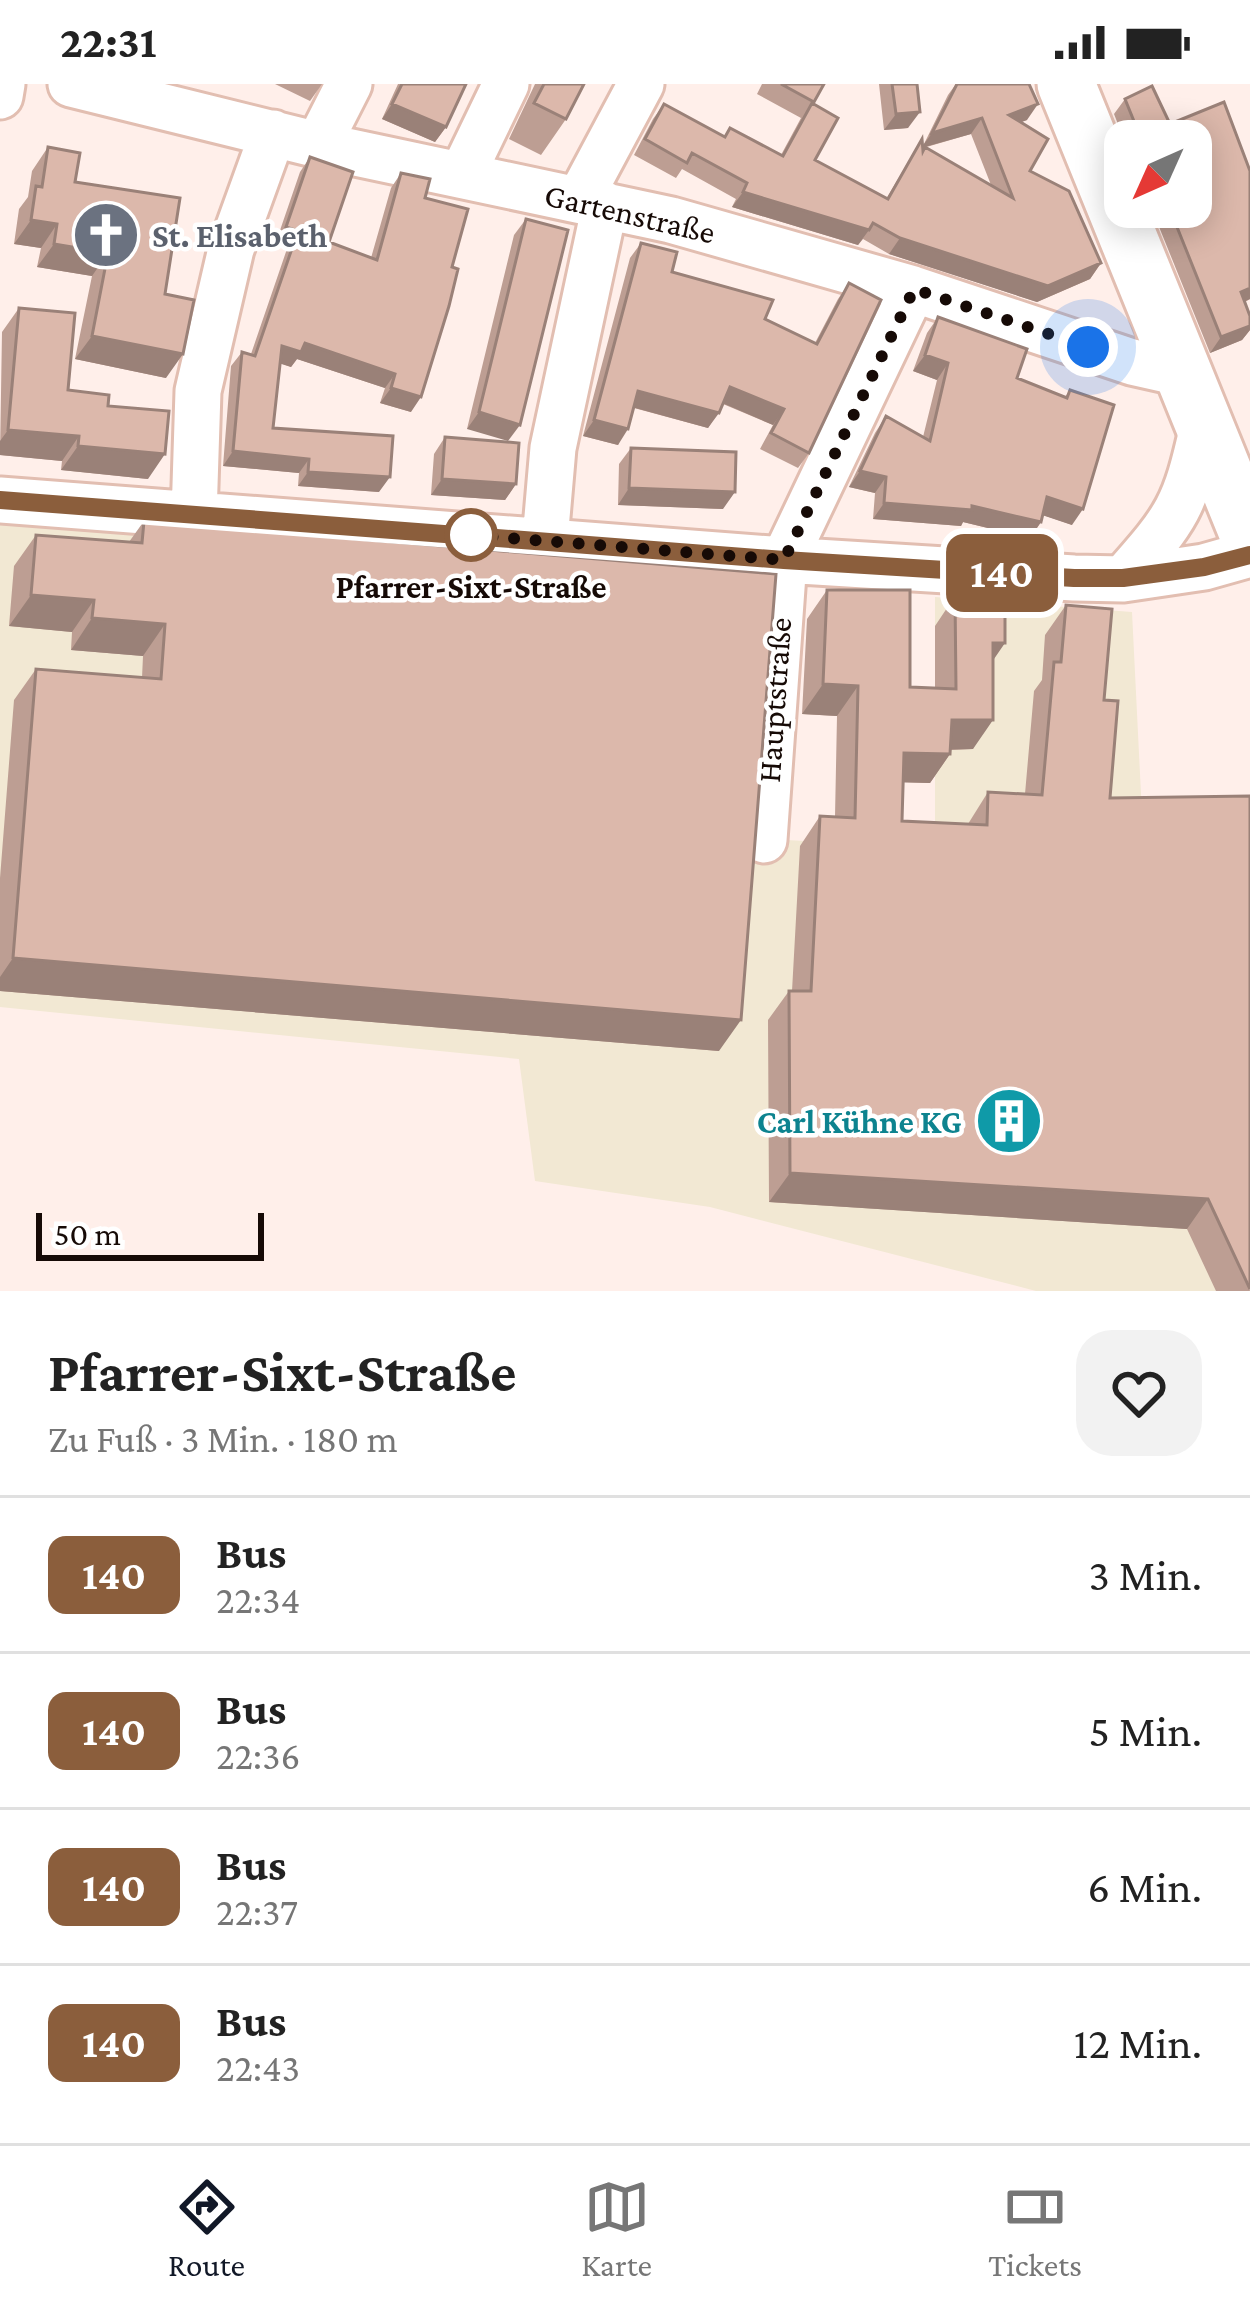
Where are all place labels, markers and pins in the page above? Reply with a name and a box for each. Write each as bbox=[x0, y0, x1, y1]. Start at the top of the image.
church icon: St. Elisabeth bbox=[71, 200, 141, 270]
place label: St. Elisabeth bbox=[152, 217, 328, 254]
marker: Pfarrer-Sixt-Straße bbox=[446, 510, 496, 560]
place label: Pfarrer-Sixt-Straße bbox=[335, 568, 607, 605]
building icon: Carl Kühne KG bbox=[974, 1086, 1044, 1156]
place label: Carl Kühne KG bbox=[757, 1103, 962, 1140]

